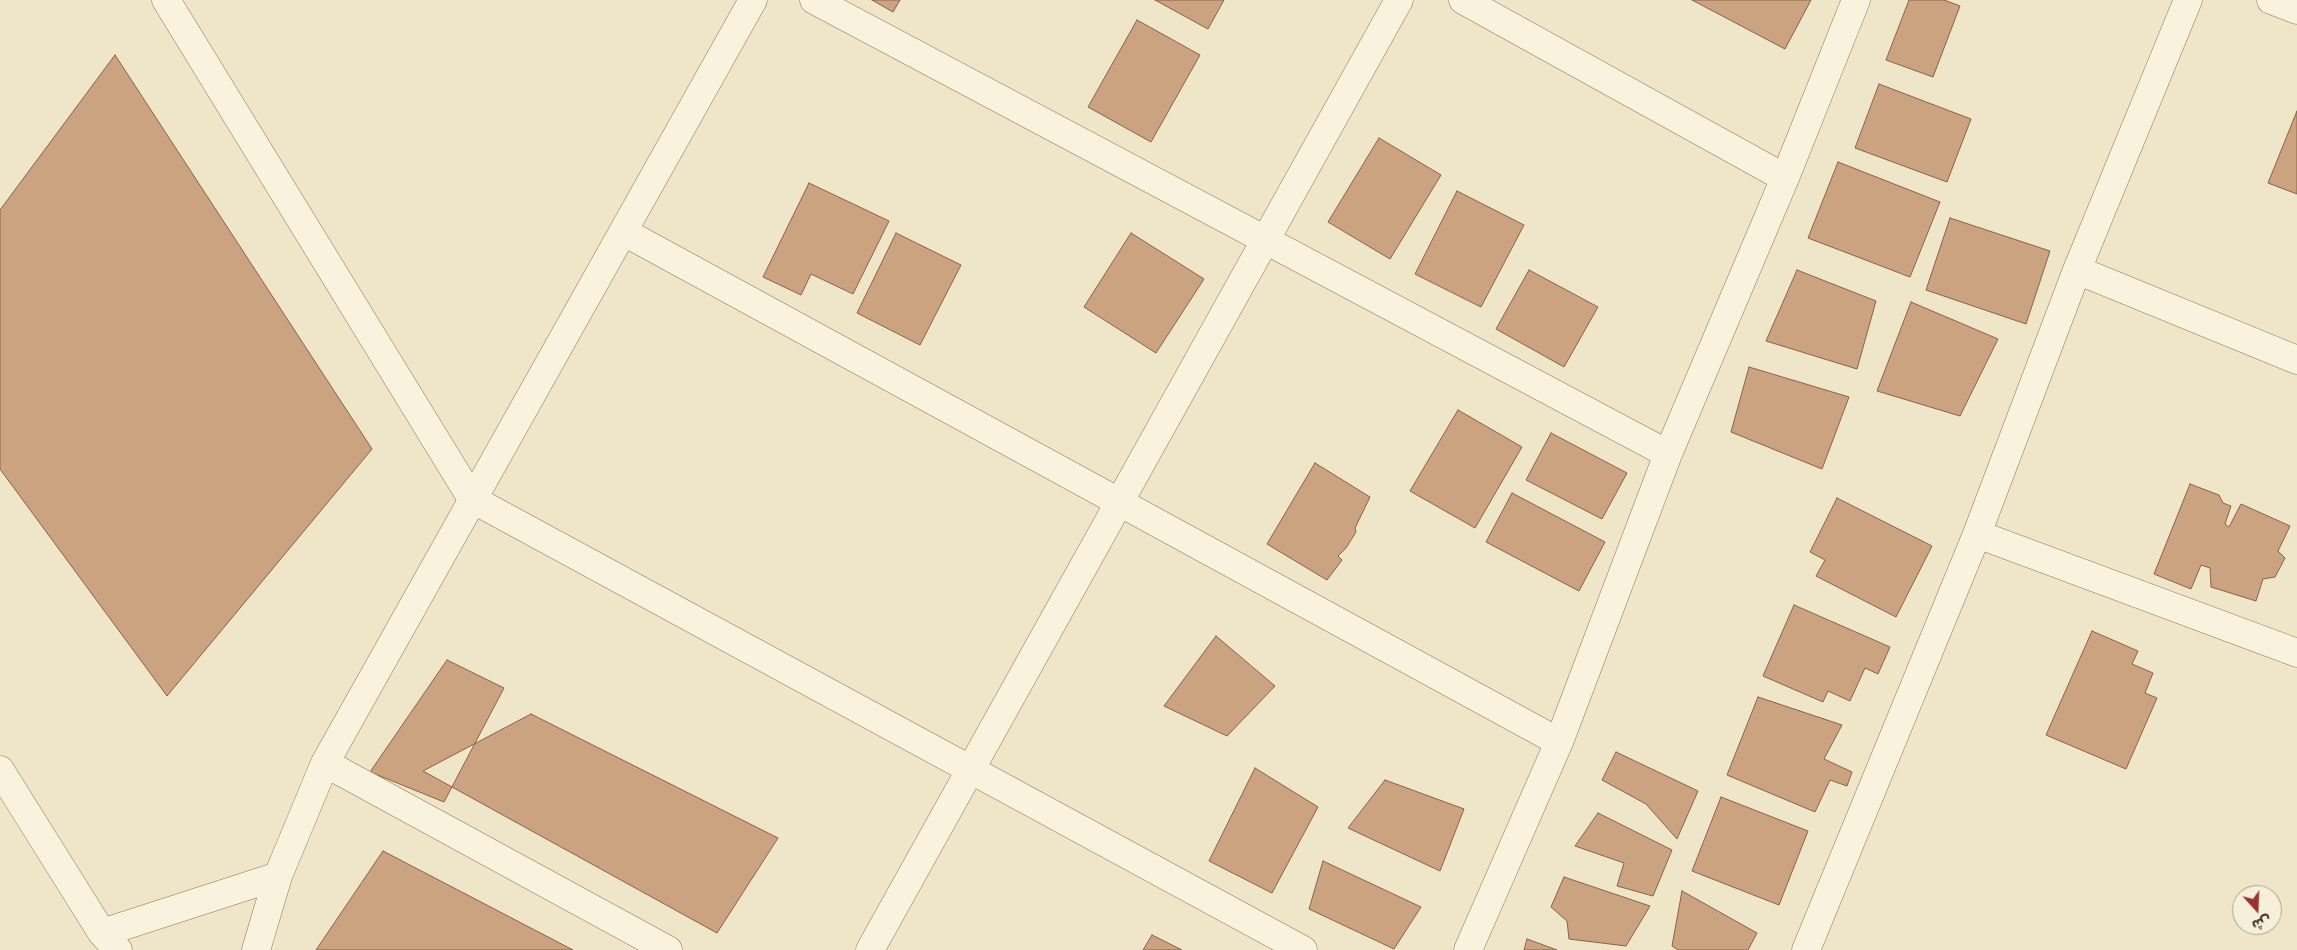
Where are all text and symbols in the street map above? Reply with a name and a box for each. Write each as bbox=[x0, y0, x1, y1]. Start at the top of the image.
north arrow bbox=[2232, 885, 2282, 935]
text: ش bbox=[2250, 911, 2274, 935]

